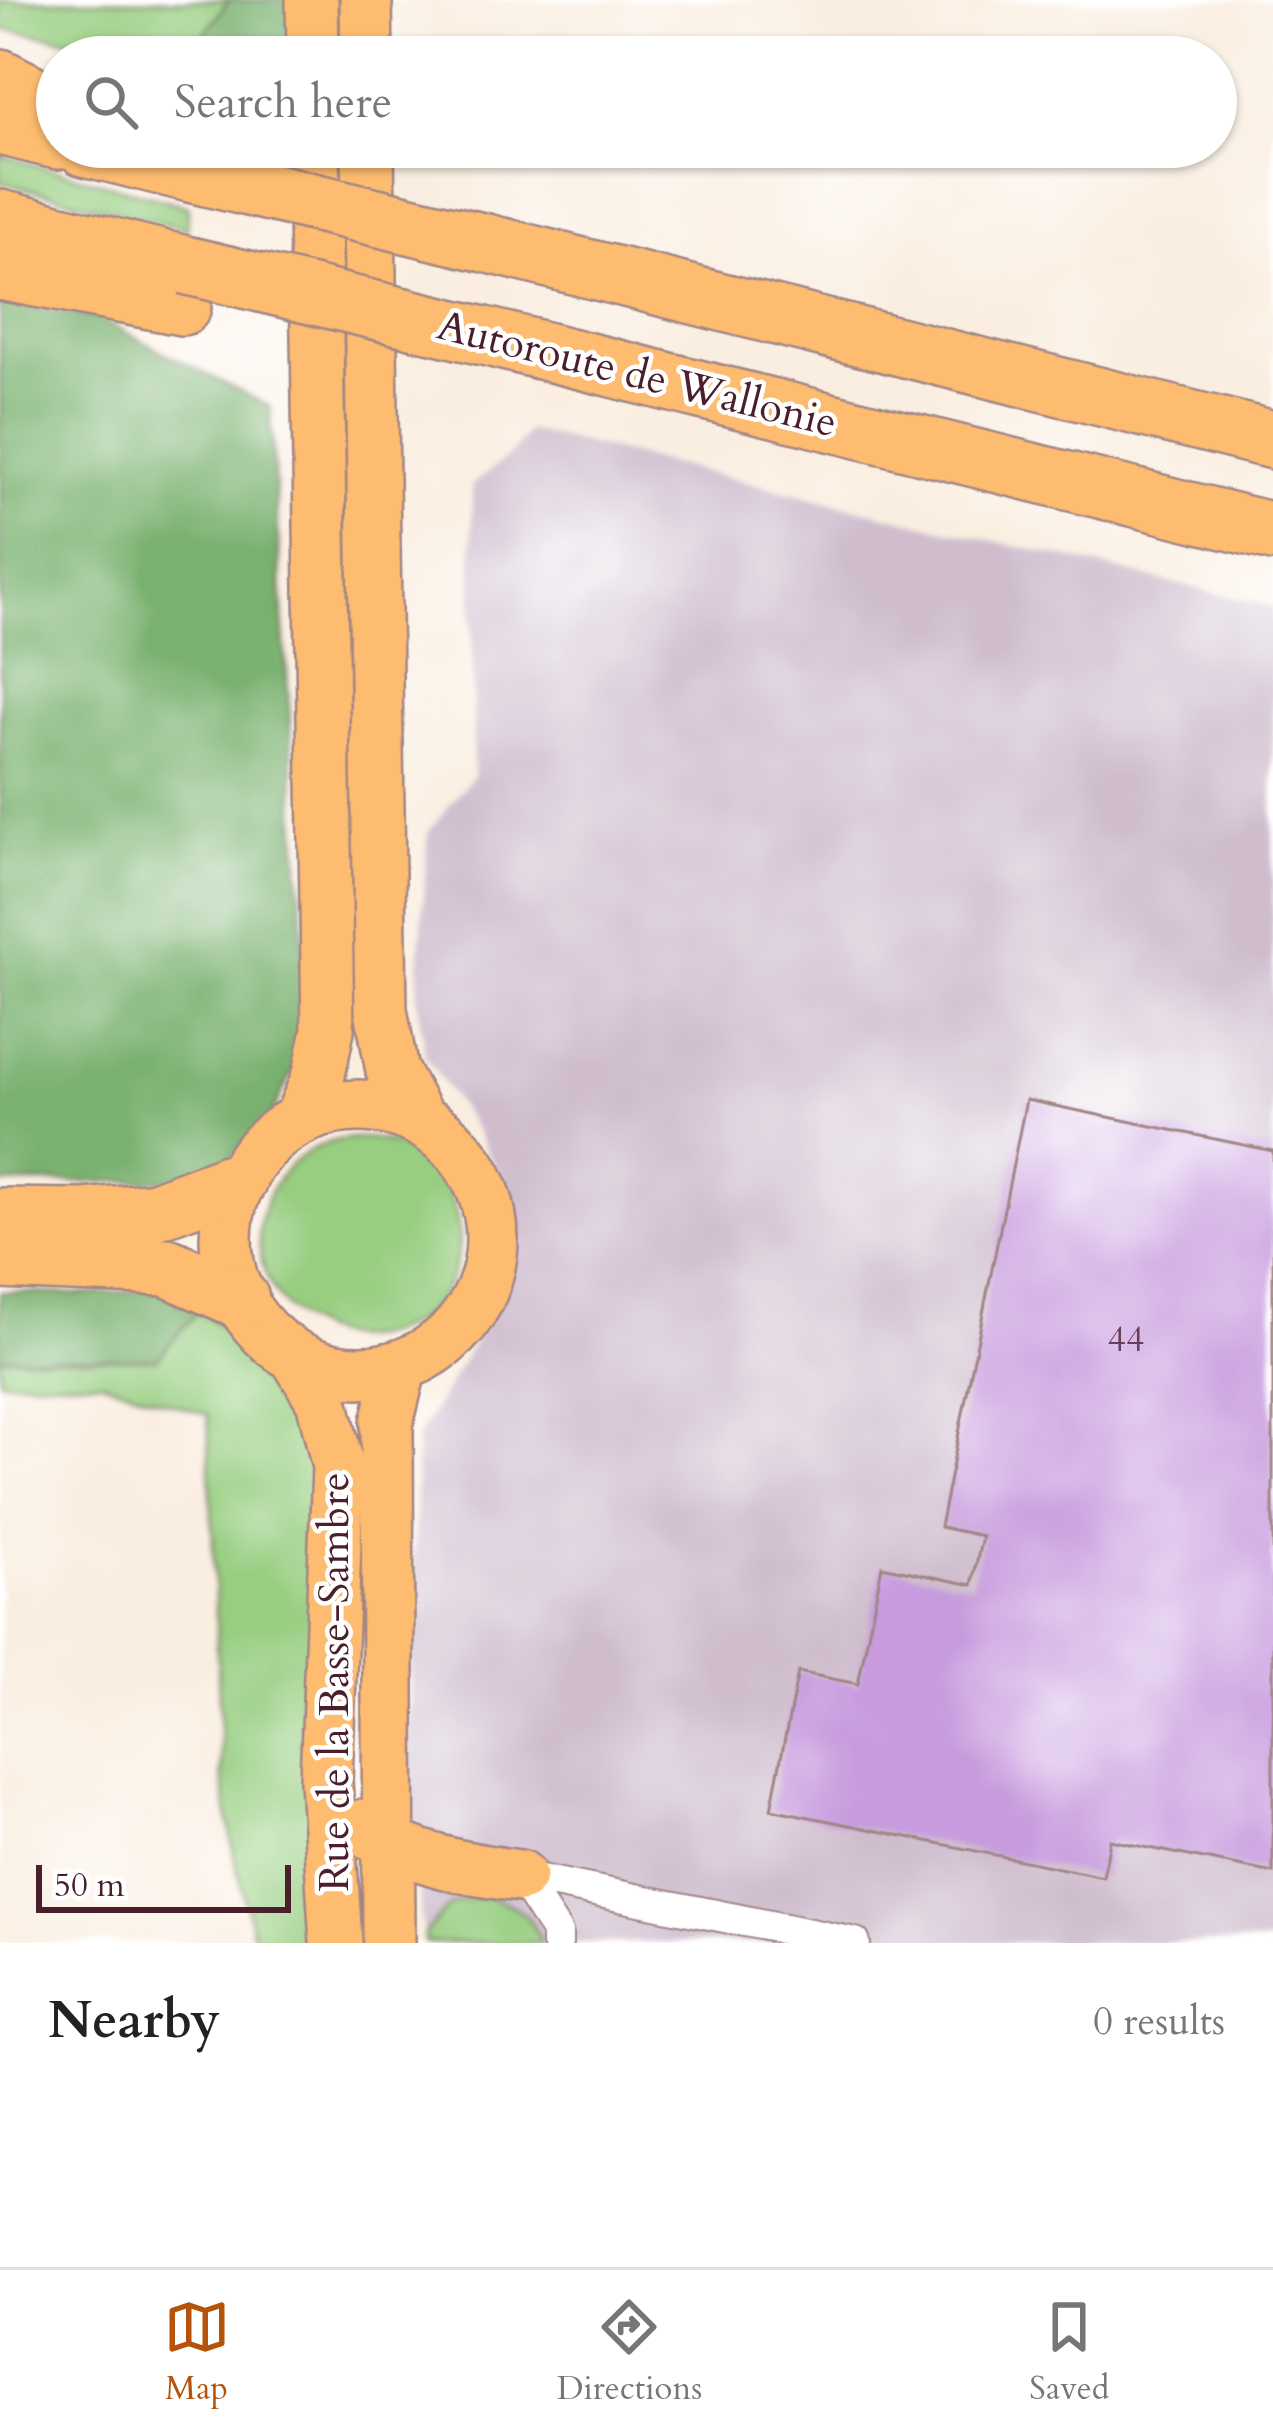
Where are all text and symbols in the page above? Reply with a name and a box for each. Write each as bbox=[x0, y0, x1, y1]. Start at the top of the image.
search box bbox=[36, 36, 1237, 168]
icon: search bbox=[78, 69, 144, 135]
text: Search here bbox=[174, 72, 392, 133]
street label: Autoroute de Wallonie bbox=[431, 297, 843, 451]
house number: 44 bbox=[1108, 1315, 1144, 1364]
street label: Rue de la Basse-Sambre bbox=[306, 1472, 363, 1892]
scale bar bbox=[36, 1859, 291, 1912]
text: 50 m bbox=[54, 1863, 125, 1908]
text: Nearby bbox=[48, 1986, 220, 2056]
text: 0 results bbox=[1093, 1995, 1225, 2048]
tab: Map bbox=[164, 2294, 230, 2411]
tab: Directions bbox=[557, 2294, 702, 2411]
tab: Saved bbox=[1029, 2294, 1109, 2411]

